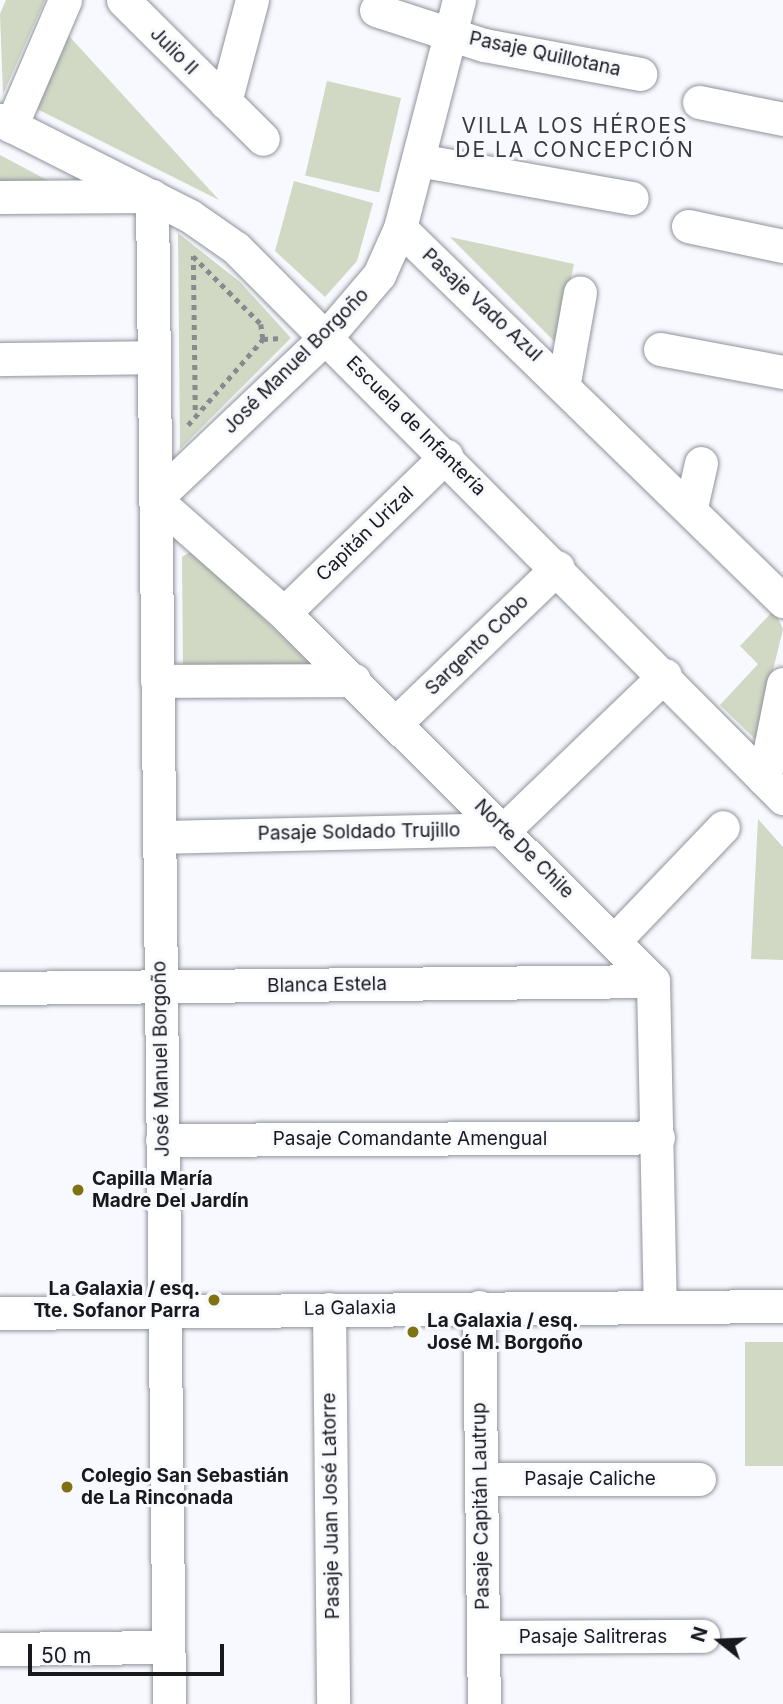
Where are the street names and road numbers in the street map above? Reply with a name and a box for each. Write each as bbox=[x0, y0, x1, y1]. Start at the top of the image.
street label: Julio II bbox=[145, 22, 203, 80]
street label: Pasaje Quillotana bbox=[467, 27, 623, 81]
street label: Pasaje Vado Azul bbox=[417, 244, 547, 366]
street label: José Manuel Borgoño bbox=[219, 284, 373, 438]
street label: Escuela de Infantería bbox=[341, 351, 491, 501]
street label: Capitán Urizal bbox=[312, 482, 418, 586]
street label: Sargento Cobo bbox=[421, 590, 533, 700]
street label: Norte De Chile bbox=[470, 795, 578, 903]
street label: Pasaje Soldado Trujillo bbox=[257, 819, 461, 845]
street label: José Manuel Borgoño bbox=[148, 961, 174, 1157]
street label: Blanca Estela bbox=[267, 973, 387, 997]
street label: Pasaje Comandante Amengual bbox=[273, 1128, 547, 1150]
street label: La Galaxia bbox=[304, 1296, 396, 1320]
street label: Pasaje Juan José Latorre bbox=[318, 1392, 344, 1620]
street label: Pasaje Capitán Lautrup bbox=[468, 1402, 494, 1610]
street label: Pasaje Caliche bbox=[524, 1468, 656, 1490]
street label: Pasaje Salitreras bbox=[519, 1626, 667, 1648]

